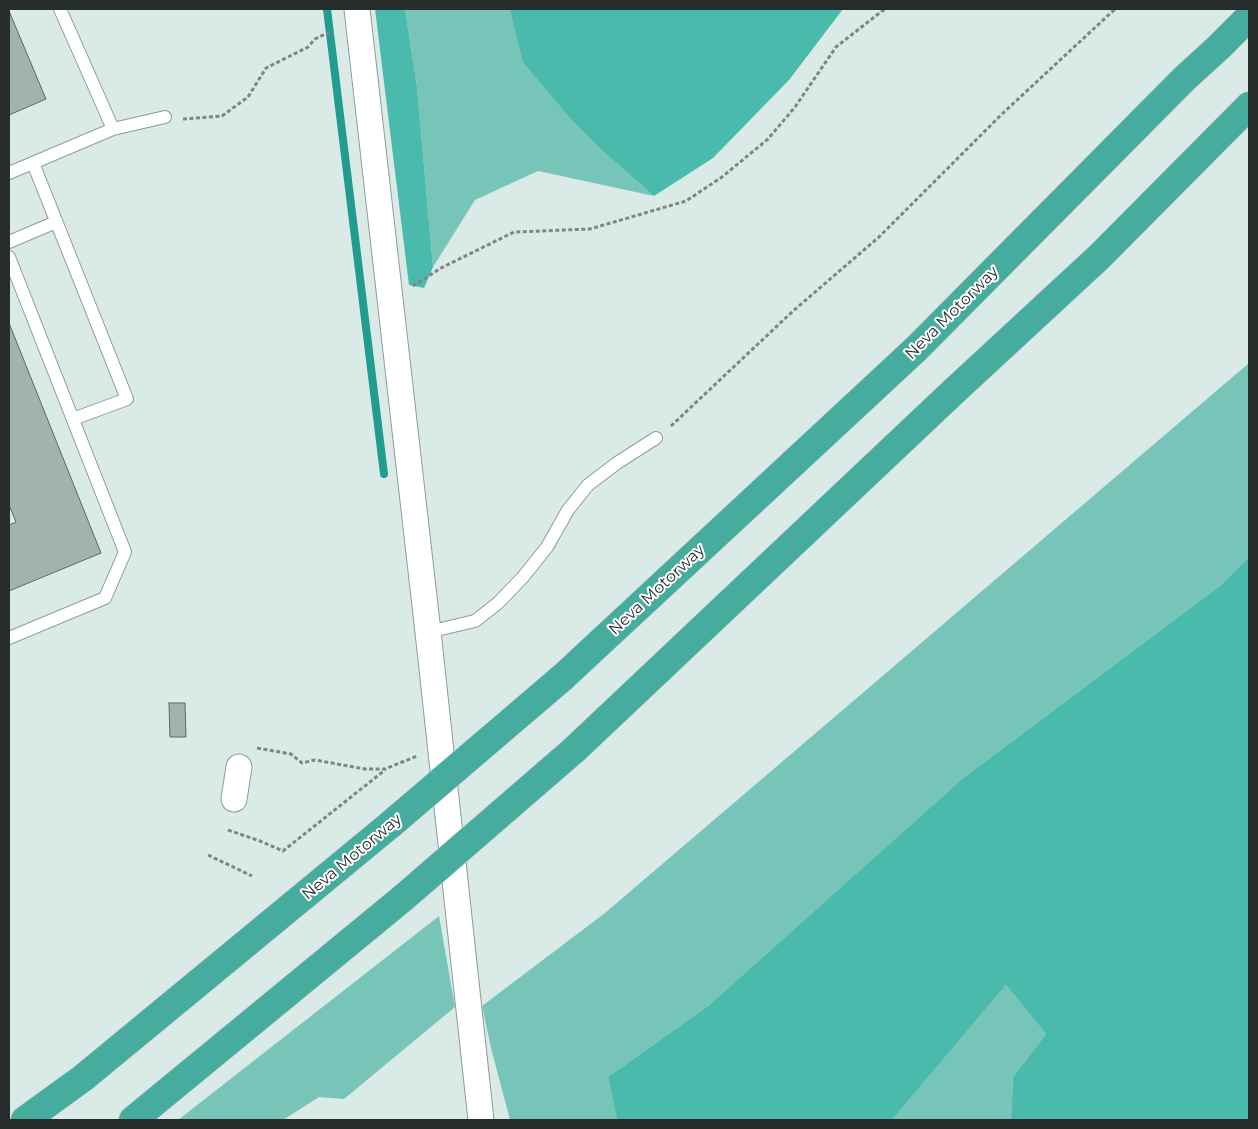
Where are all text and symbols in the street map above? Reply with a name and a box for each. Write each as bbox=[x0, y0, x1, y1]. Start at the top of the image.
street label: Neva Motorway bbox=[901, 262, 1003, 364]
street label: Neva Motorway bbox=[605, 541, 709, 639]
street label: Neva Motorway bbox=[298, 810, 406, 904]

